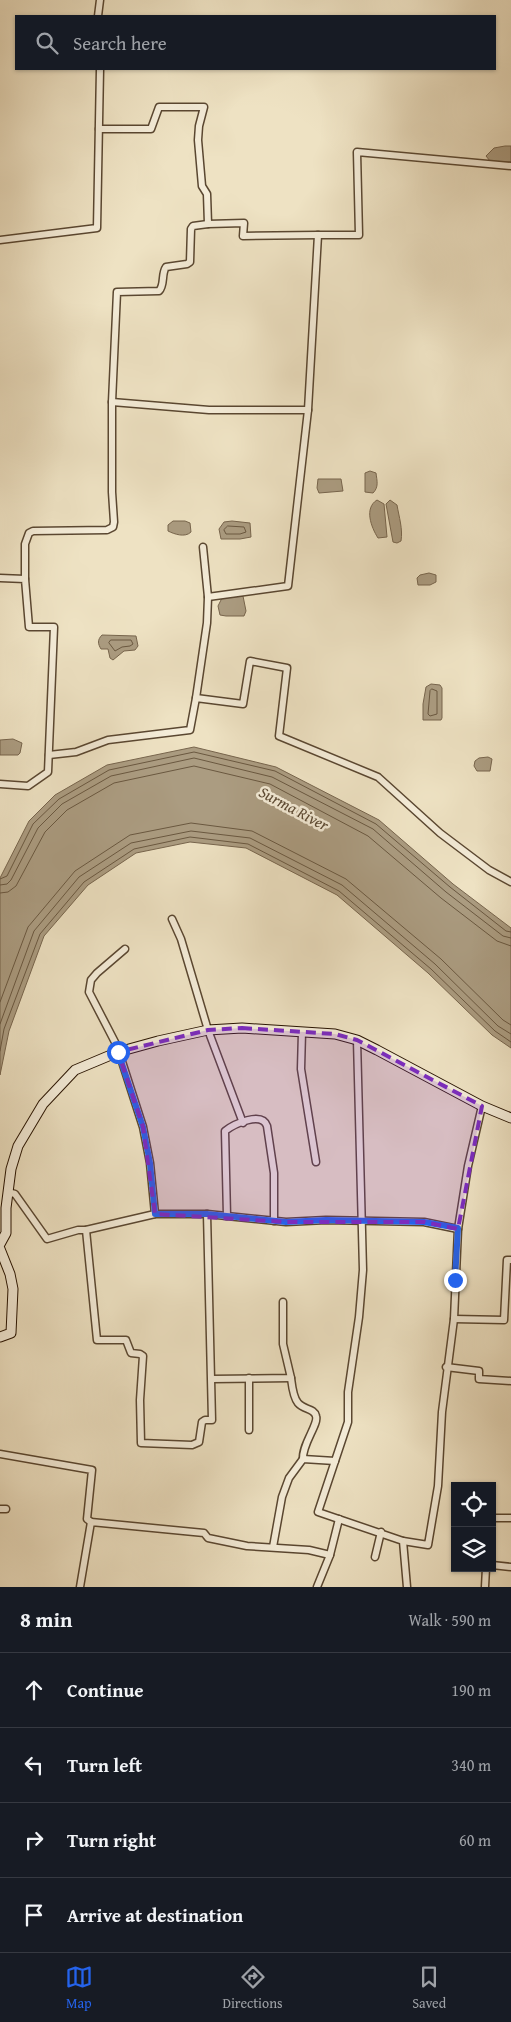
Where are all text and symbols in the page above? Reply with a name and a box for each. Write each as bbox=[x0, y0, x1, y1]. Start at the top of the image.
search box bbox=[15, 15, 496, 70]
icon: search bbox=[33, 29, 61, 57]
text: Search here bbox=[73, 29, 167, 57]
water label: Surma River bbox=[255, 780, 334, 837]
route start bbox=[107, 1041, 130, 1064]
route end bbox=[444, 1269, 467, 1292]
map controls bbox=[451, 1482, 496, 1572]
button: locate bbox=[451, 1482, 496, 1527]
button: layers bbox=[451, 1527, 496, 1572]
text: 8 min bbox=[20, 1604, 72, 1635]
text: Walk · 590 m bbox=[408, 1608, 491, 1632]
icon: ahead bbox=[20, 1676, 48, 1704]
text: Continue bbox=[67, 1676, 144, 1704]
text: 190 m bbox=[451, 1678, 491, 1702]
icon: left bbox=[20, 1751, 48, 1779]
text: Turn left bbox=[67, 1751, 142, 1779]
text: 340 m bbox=[451, 1753, 491, 1777]
icon: right bbox=[20, 1826, 48, 1854]
text: Turn right bbox=[67, 1826, 156, 1854]
text: 60 m bbox=[459, 1828, 491, 1852]
icon: arrive bbox=[20, 1901, 48, 1929]
text: Arrive at destination bbox=[67, 1901, 243, 1929]
tab: Map bbox=[65, 1963, 93, 2013]
tab: Directions bbox=[222, 1963, 283, 2013]
tab: Saved bbox=[412, 1963, 446, 2013]

